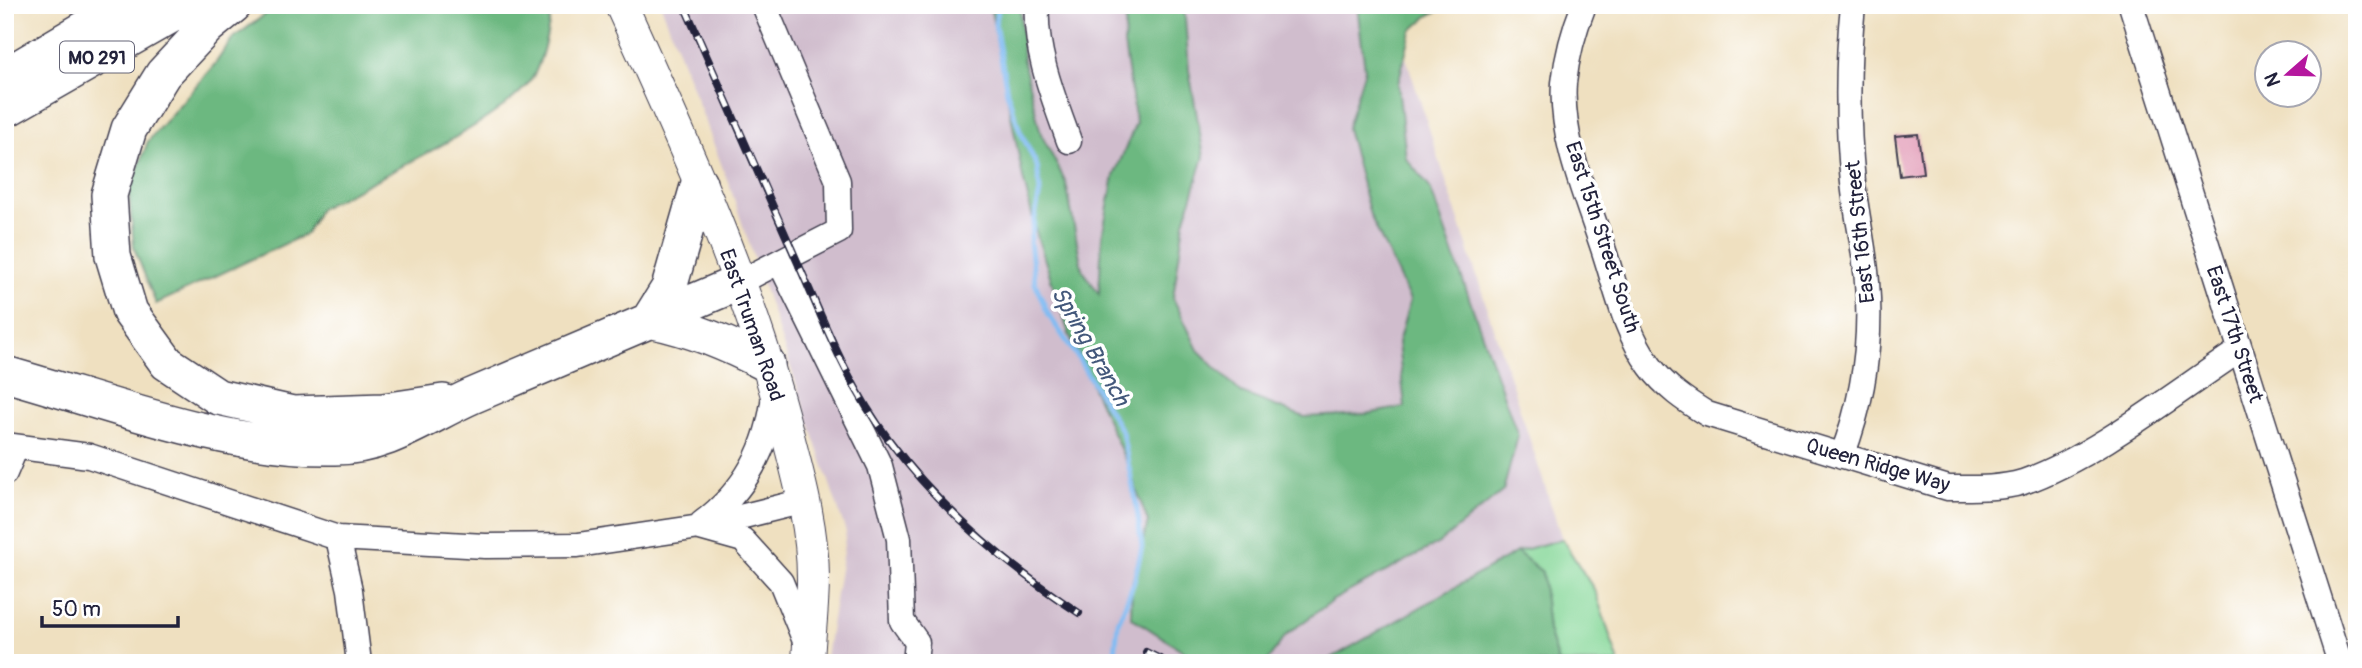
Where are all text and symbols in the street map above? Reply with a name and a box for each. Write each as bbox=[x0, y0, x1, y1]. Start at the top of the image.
north arrow bbox=[2254, 38, 2324, 108]
road number: MO 291 bbox=[60, 41, 134, 72]
text: N bbox=[2259, 69, 2286, 90]
street label: East 15th Street South bbox=[1559, 138, 1646, 336]
street label: East 16th Street bbox=[1840, 159, 1881, 305]
street label: East Truman Road bbox=[713, 245, 790, 405]
street label: East 17th Street bbox=[2200, 262, 2270, 406]
water label: Spring Branch bbox=[1045, 282, 1137, 412]
street label: Queen Ridge Way bbox=[1803, 432, 1953, 499]
scale bar bbox=[42, 584, 178, 628]
text: 50 m bbox=[52, 596, 101, 623]

